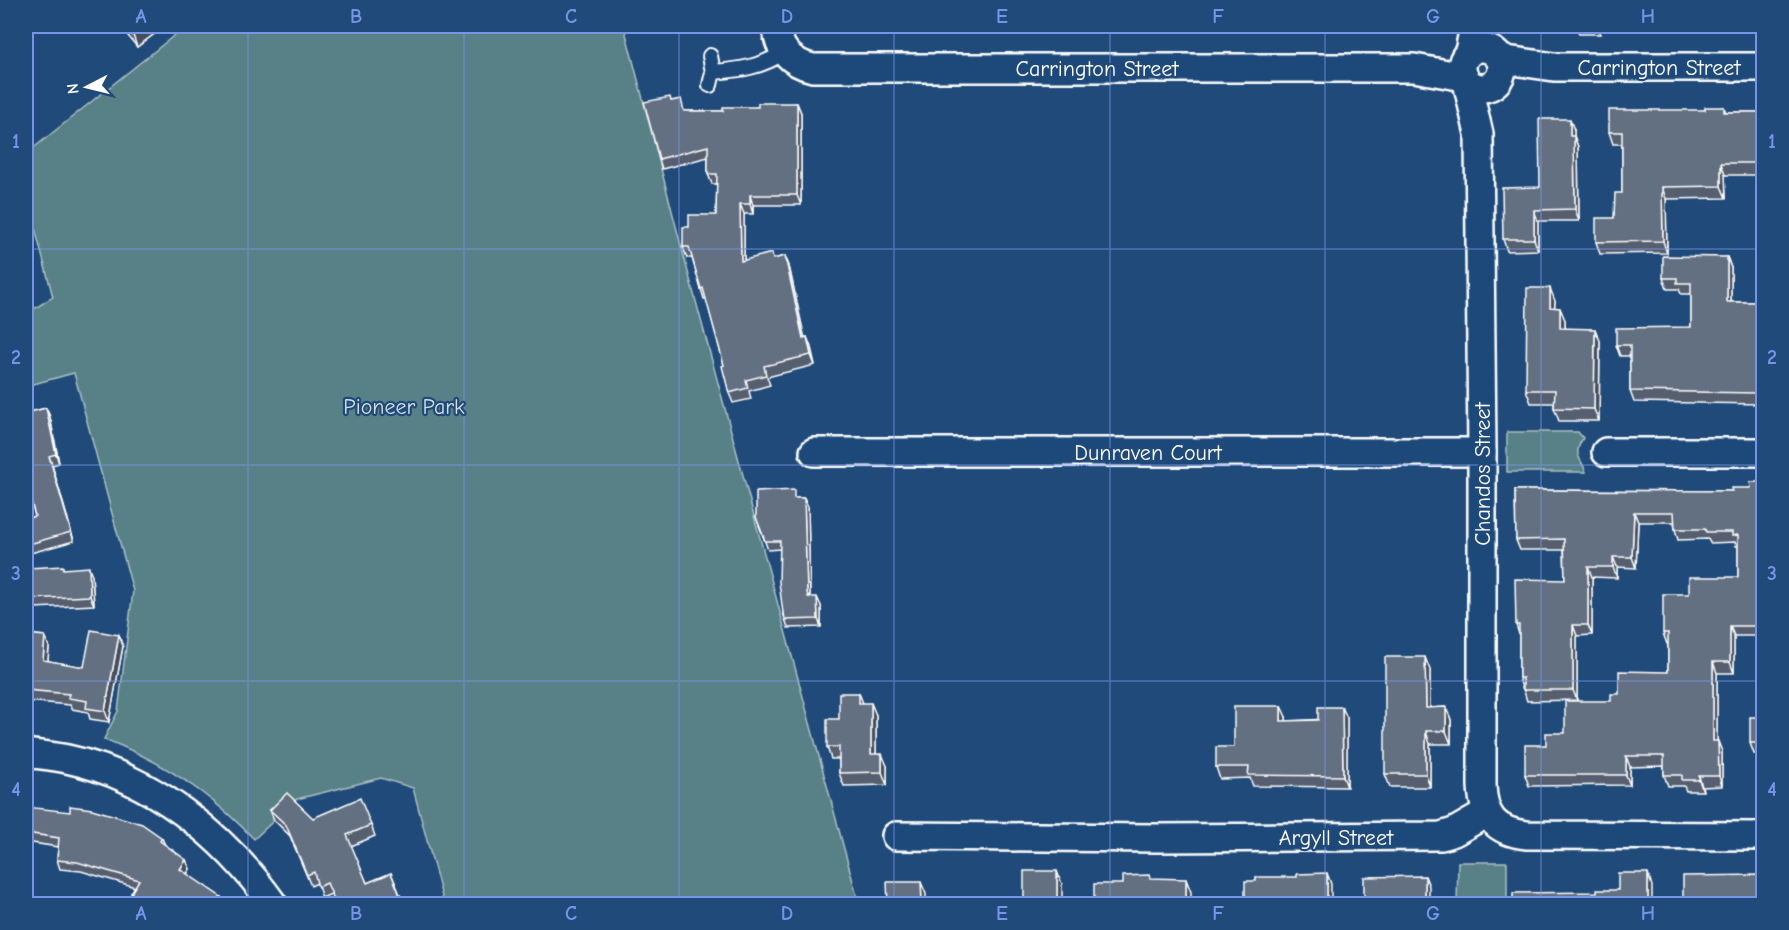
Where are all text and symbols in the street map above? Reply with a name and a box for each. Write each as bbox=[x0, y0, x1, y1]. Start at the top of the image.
text: A bbox=[135, 5, 147, 28]
text: B bbox=[350, 5, 362, 28]
text: C bbox=[565, 5, 577, 28]
text: D bbox=[781, 5, 793, 28]
text: E bbox=[996, 5, 1008, 28]
text: F bbox=[1212, 5, 1224, 28]
text: G bbox=[1426, 5, 1440, 28]
text: H bbox=[1641, 5, 1655, 28]
street label: Carrington Street bbox=[1577, 55, 1741, 81]
street label: Carrington Street bbox=[1015, 56, 1179, 82]
north arrow bbox=[57, 57, 117, 117]
text: N bbox=[64, 82, 83, 95]
text: 1 bbox=[12, 130, 20, 153]
text: 1 bbox=[1768, 130, 1776, 153]
text: 2 bbox=[11, 346, 21, 369]
text: 2 bbox=[1767, 346, 1777, 369]
park label: Pioneer Park bbox=[343, 394, 465, 420]
street label: Chandos Street bbox=[1470, 402, 1496, 546]
street label: Dunraven Court bbox=[1074, 440, 1223, 466]
text: 3 bbox=[11, 562, 21, 585]
text: 3 bbox=[1767, 562, 1777, 585]
text: 4 bbox=[11, 778, 21, 801]
text: 4 bbox=[1767, 778, 1777, 801]
street label: Argyll Street bbox=[1279, 825, 1394, 851]
text: A bbox=[135, 902, 147, 925]
text: B bbox=[350, 902, 362, 925]
text: C bbox=[565, 902, 577, 925]
text: D bbox=[781, 902, 793, 925]
text: E bbox=[996, 902, 1008, 925]
text: F bbox=[1212, 902, 1224, 925]
text: G bbox=[1426, 902, 1440, 925]
text: H bbox=[1641, 902, 1655, 925]

